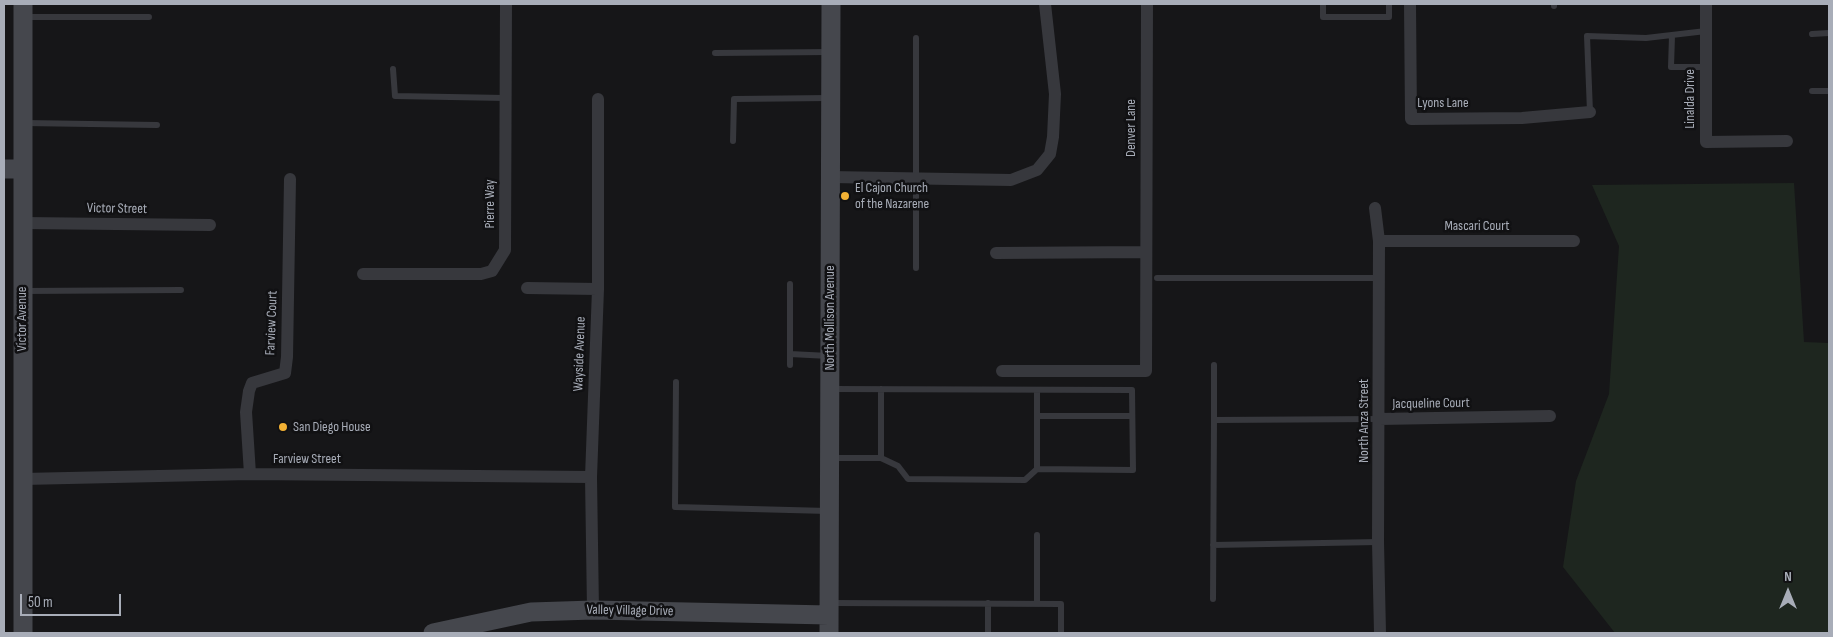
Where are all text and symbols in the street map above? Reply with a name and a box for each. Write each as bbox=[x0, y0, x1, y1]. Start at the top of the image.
street label: Linalda Drive bbox=[1682, 69, 1698, 129]
street label: Lyons Lane bbox=[1417, 95, 1469, 111]
street label: Denver Lane bbox=[1123, 99, 1139, 157]
street label: Pierre Way bbox=[482, 179, 498, 229]
place label: El Cajon Church of the Nazarene bbox=[855, 180, 929, 212]
marker: El Cajon Church of the Nazarene bbox=[839, 190, 851, 202]
street label: Victor Street bbox=[87, 200, 147, 218]
street label: Mascari Court bbox=[1444, 218, 1510, 234]
street label: North Mollison Avenue bbox=[822, 265, 838, 371]
street label: Victor Avenue bbox=[14, 287, 30, 351]
street label: Farview Court bbox=[262, 290, 282, 356]
street label: Wayside Avenue bbox=[570, 316, 590, 392]
street label: North Anza Street bbox=[1356, 379, 1372, 463]
street label: Jacqueline Court bbox=[1392, 395, 1470, 413]
place label: San Diego House bbox=[293, 419, 371, 435]
marker: San Diego House bbox=[277, 421, 289, 433]
street label: Farview Street bbox=[273, 451, 341, 467]
north arrow bbox=[1763, 567, 1813, 617]
text: N bbox=[1784, 568, 1792, 585]
scale bar bbox=[22, 584, 124, 616]
text: 50 m bbox=[28, 593, 53, 612]
street label: Valley Village Drive bbox=[586, 602, 674, 620]

